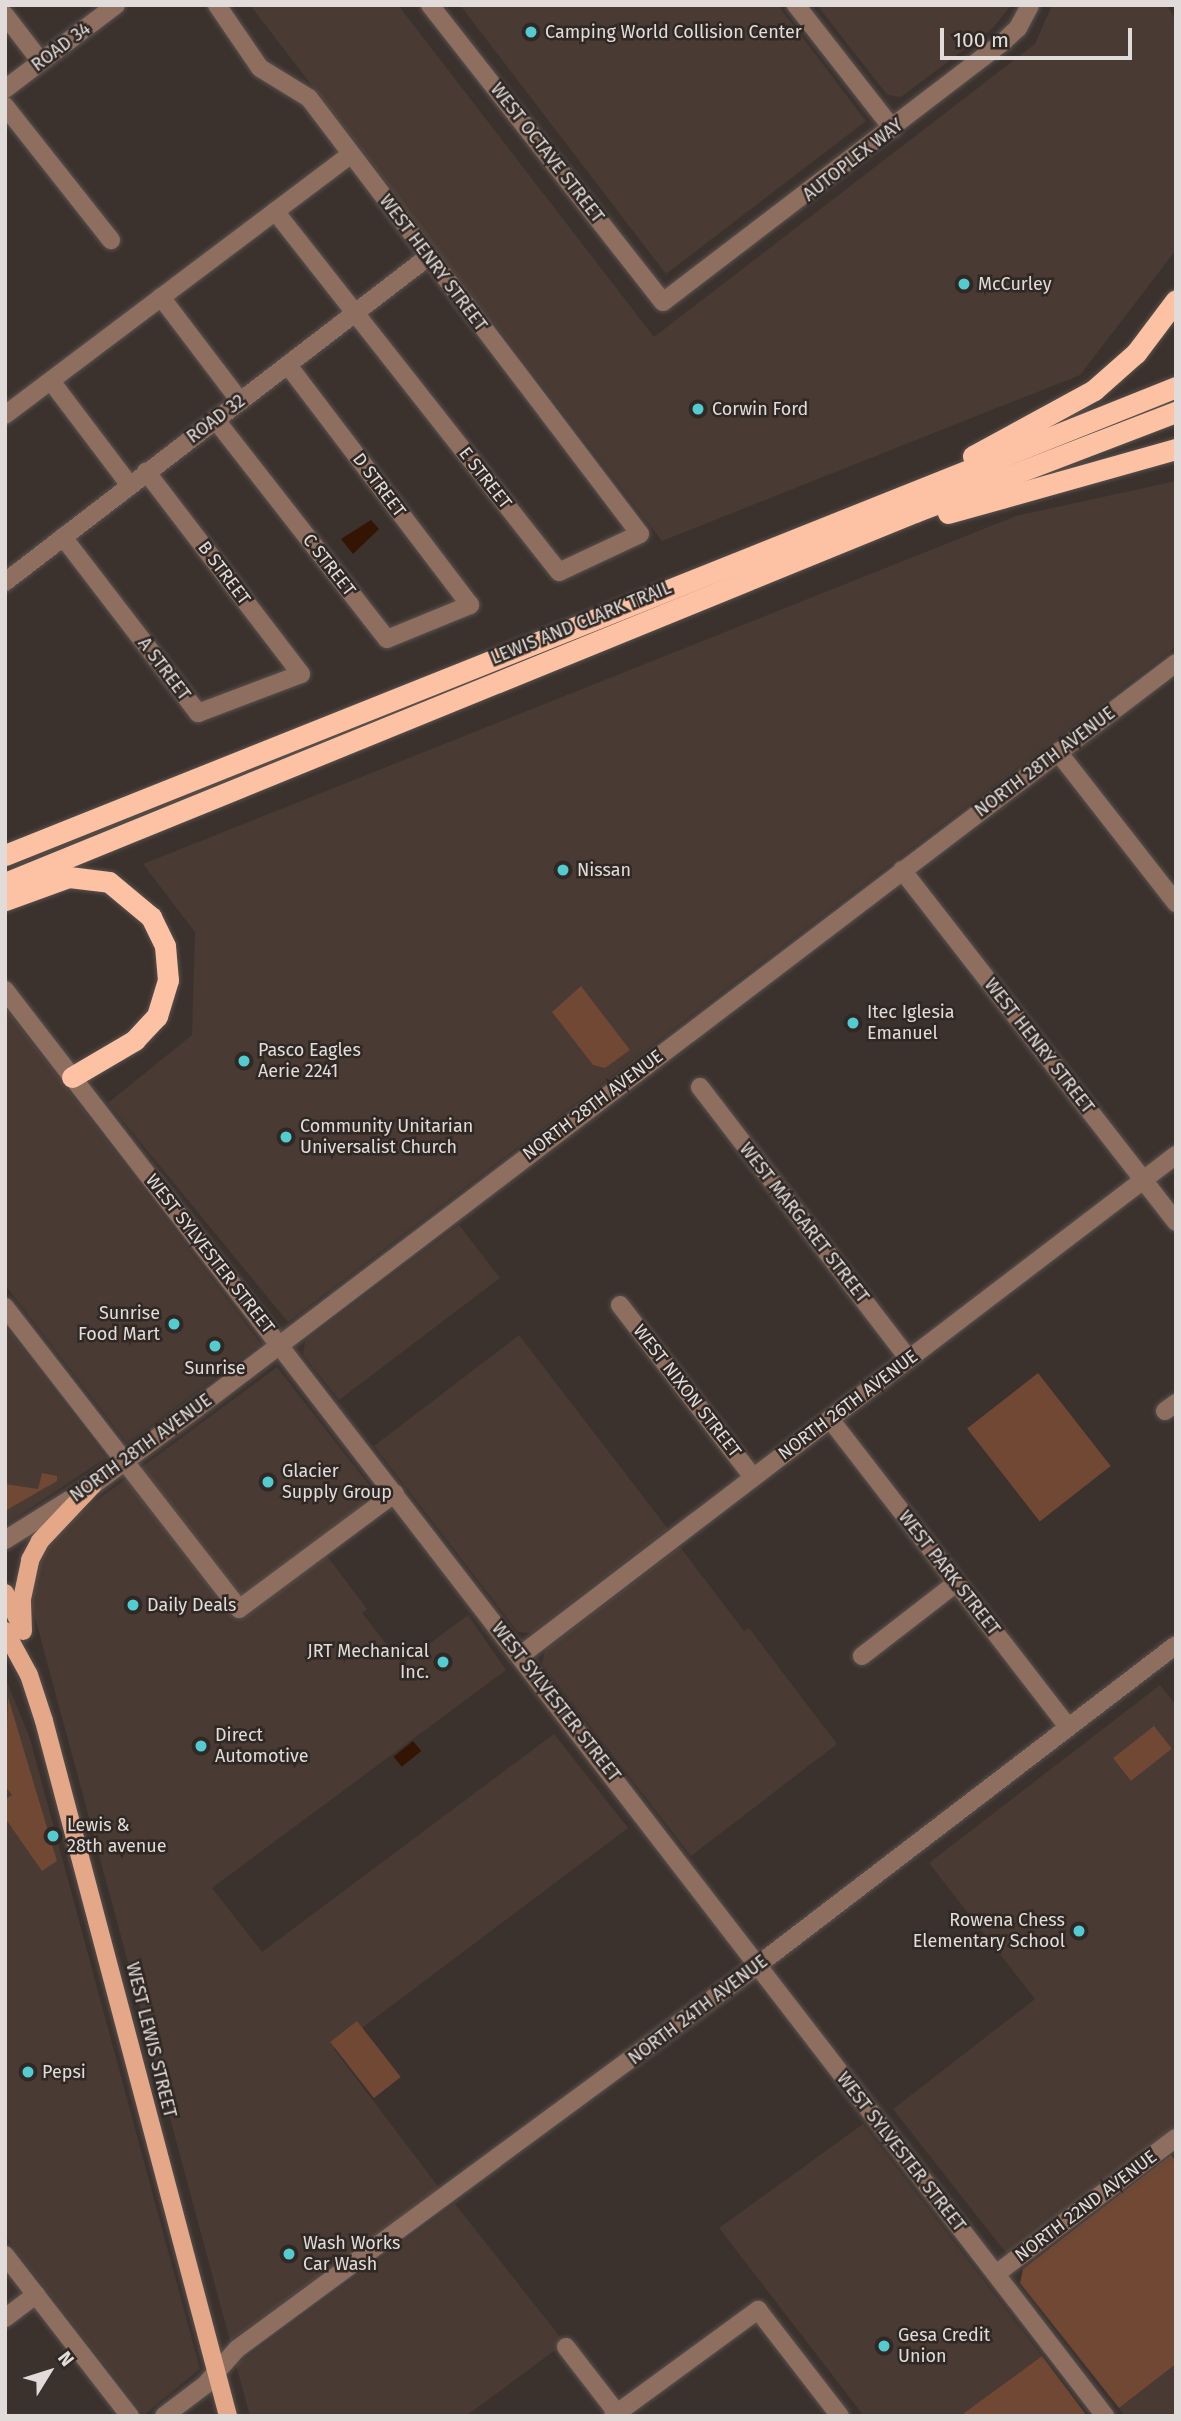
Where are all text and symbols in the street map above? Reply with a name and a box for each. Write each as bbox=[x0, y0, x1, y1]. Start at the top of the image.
scale bar bbox=[943, 14, 1136, 58]
street label: ROAD 34 bbox=[27, 18, 95, 76]
place label: Camping World Collision Center bbox=[545, 21, 802, 43]
marker: Camping World Collision Center bbox=[523, 24, 539, 40]
text: 100 m bbox=[953, 27, 1009, 53]
street label: WEST OCTAVE STREET bbox=[486, 79, 608, 227]
street label: AUTOPLEX WAY bbox=[799, 114, 907, 206]
street label: WEST HENRY STREET bbox=[375, 191, 491, 335]
place label: McCurley bbox=[978, 273, 1052, 295]
marker: McCurley bbox=[956, 276, 972, 292]
street label: ROAD 32 bbox=[183, 390, 249, 448]
place label: Corwin Ford bbox=[712, 398, 808, 420]
marker: Corwin Ford bbox=[690, 401, 706, 417]
street label: E STREET bbox=[454, 443, 516, 513]
street label: D STREET bbox=[348, 449, 410, 521]
street label: C STREET bbox=[298, 530, 360, 600]
street label: B STREET bbox=[193, 537, 255, 609]
street label: LEWIS AND CLARK TRAIL bbox=[488, 577, 674, 669]
street label: A STREET bbox=[133, 633, 195, 705]
street label: NORTH 28TH AVENUE bbox=[971, 702, 1119, 822]
place label: Nissan bbox=[577, 859, 631, 881]
marker: Nissan bbox=[555, 862, 571, 878]
street label: WEST HENRY STREET bbox=[980, 974, 1098, 1118]
place label: Itec Iglesia Emanuel bbox=[867, 1002, 955, 1044]
marker: Itec Iglesia Emanuel bbox=[845, 1015, 861, 1031]
place label: Pasco Eagles Aerie 2241 bbox=[258, 1040, 361, 1082]
street label: NORTH 28TH AVENUE bbox=[519, 1045, 667, 1165]
marker: Pasco Eagles Aerie 2241 bbox=[236, 1053, 252, 1069]
place label: Community Unitarian Universalist Church bbox=[300, 1116, 473, 1158]
marker: Community Unitarian Universalist Church bbox=[278, 1129, 294, 1145]
street label: WEST MARGARET STREET bbox=[735, 1139, 873, 1307]
street label: WEST SYLVESTER STREET bbox=[141, 1170, 279, 1338]
place label: Sunrise Food Mart bbox=[78, 1303, 160, 1346]
marker: Sunrise Food Mart bbox=[166, 1316, 182, 1332]
street label: WEST NIXON STREET bbox=[628, 1320, 746, 1462]
marker: Sunrise bbox=[207, 1338, 223, 1354]
street label: NORTH 26TH AVENUE bbox=[774, 1346, 922, 1464]
place label: Sunrise bbox=[184, 1357, 246, 1379]
street label: NORTH 28TH AVENUE bbox=[66, 1389, 216, 1507]
place label: Glacier Supply Group bbox=[282, 1461, 392, 1504]
marker: Glacier Supply Group bbox=[260, 1474, 276, 1490]
street label: WEST PARK STREET bbox=[894, 1506, 1004, 1640]
place label: Daily Deals bbox=[147, 1594, 237, 1616]
marker: Daily Deals bbox=[125, 1597, 141, 1613]
street label: WEST SYLVESTER STREET bbox=[487, 1618, 625, 1786]
place label: JRT Mechanical Inc. bbox=[307, 1641, 429, 1684]
marker: JRT Mechanical Inc. bbox=[435, 1654, 451, 1670]
place label: Direct Automotive bbox=[215, 1725, 309, 1768]
marker: Direct Automotive bbox=[193, 1738, 209, 1754]
place label: Lewis & 28th avenue bbox=[67, 1815, 167, 1857]
marker: Lewis & 28th avenue bbox=[45, 1828, 61, 1844]
place label: Rowena Chess Elementary School bbox=[913, 1910, 1065, 1952]
marker: Rowena Chess Elementary School bbox=[1071, 1923, 1087, 1939]
street label: NORTH 24TH AVENUE bbox=[624, 1951, 772, 2069]
street label: WEST LEWIS STREET bbox=[121, 1960, 181, 2120]
place label: Pepsi bbox=[42, 2061, 86, 2083]
marker: Pepsi bbox=[20, 2064, 36, 2080]
street label: WEST SYLVESTER STREET bbox=[832, 2068, 970, 2236]
street label: NORTH 22ND AVENUE bbox=[1011, 2146, 1161, 2266]
place label: Wash Works Car Wash bbox=[303, 2233, 400, 2276]
marker: Wash Works Car Wash bbox=[281, 2246, 297, 2262]
place label: Gesa Credit Union bbox=[898, 2325, 990, 2368]
north arrow bbox=[14, 2337, 84, 2407]
marker: Gesa Credit Union bbox=[876, 2338, 892, 2354]
text: N bbox=[53, 2347, 79, 2371]

